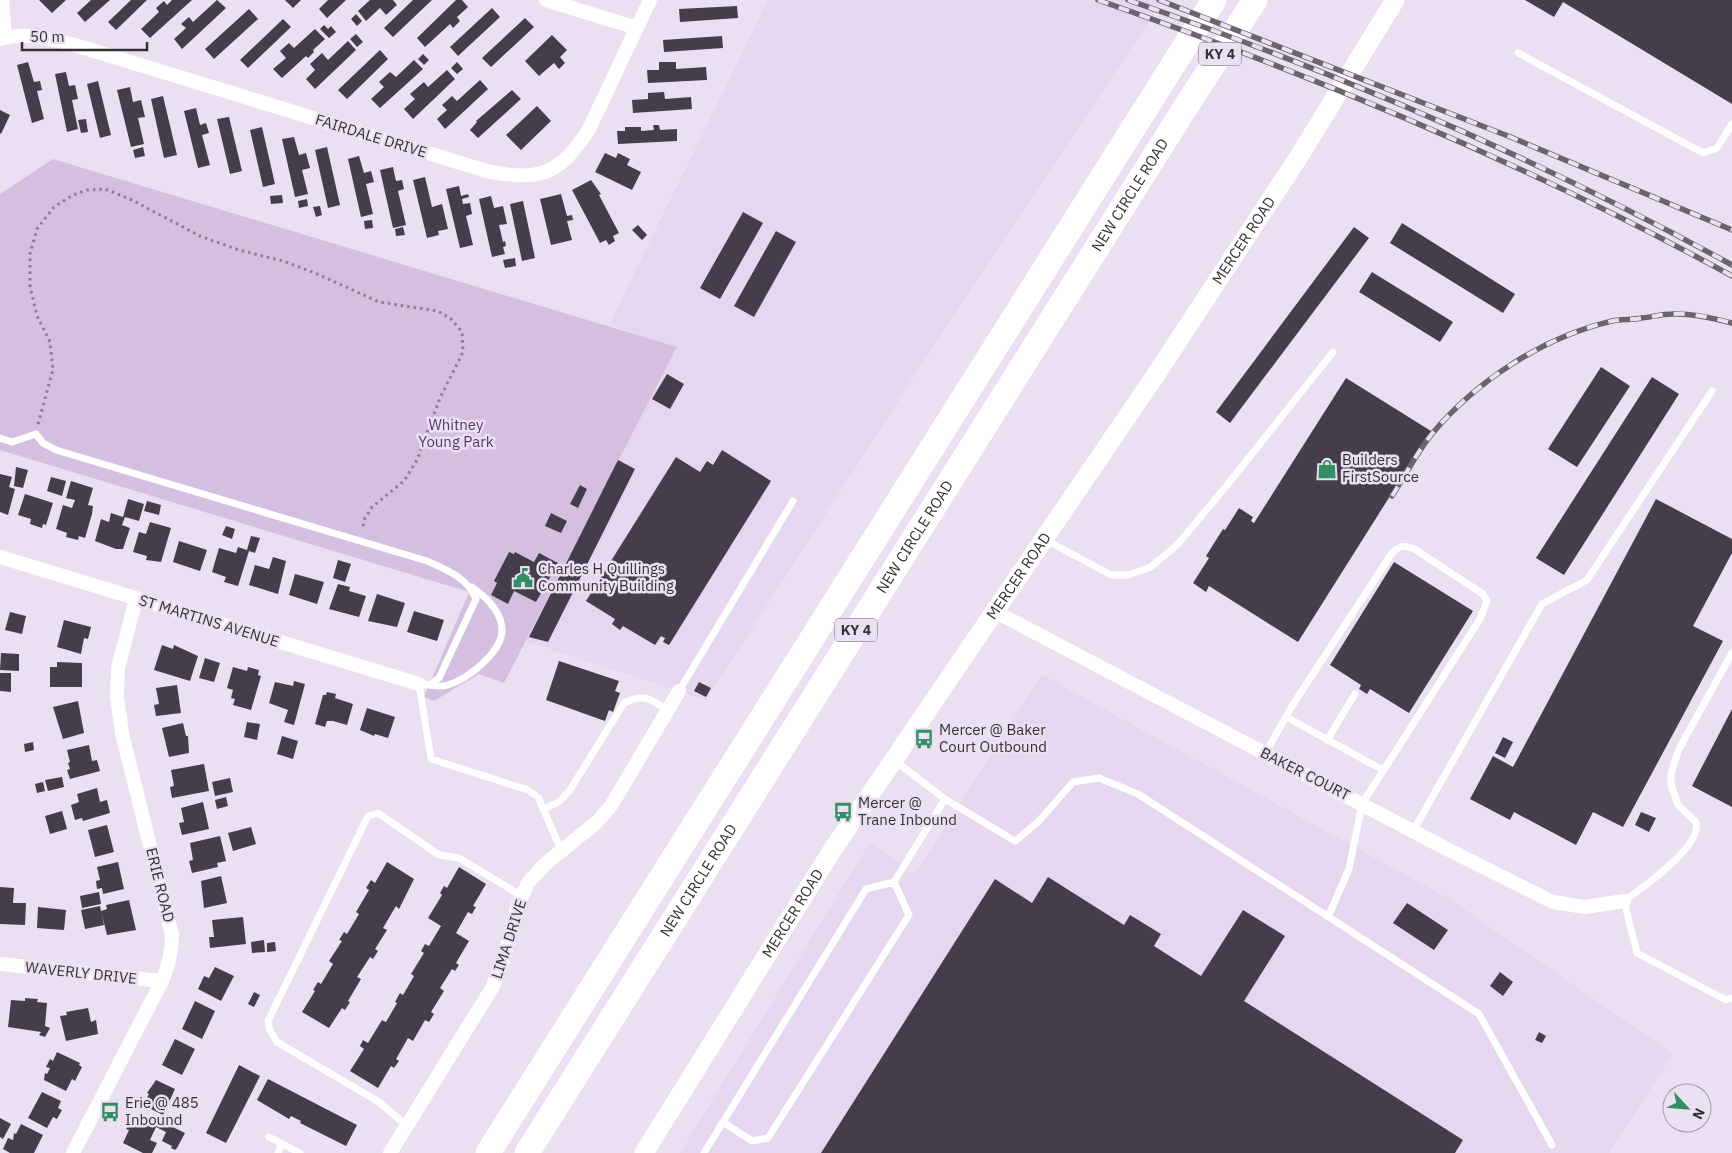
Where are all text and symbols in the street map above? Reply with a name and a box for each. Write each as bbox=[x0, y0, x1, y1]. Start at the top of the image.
scale bar bbox=[22, 20, 148, 52]
text: 50 m bbox=[30, 27, 65, 46]
road number: KY 4 bbox=[1199, 42, 1241, 66]
street label: FAIRDALE DRIVE bbox=[313, 110, 429, 162]
street label: NEW CIRCLE ROAD bbox=[1087, 135, 1172, 255]
street label: MERCER ROAD bbox=[1208, 193, 1279, 288]
park label: Whitney Young Park bbox=[418, 415, 494, 451]
place label: Builders FirstSource bbox=[1342, 450, 1419, 486]
shop icon: Builders FirstSource bbox=[1316, 458, 1338, 480]
street label: NEW CIRCLE ROAD bbox=[872, 477, 957, 597]
street label: MERCER ROAD bbox=[982, 529, 1055, 623]
place label: Charles H Quillings Community Building bbox=[538, 559, 674, 595]
public building icon: Charles H Quillings Community Building bbox=[512, 567, 534, 589]
street label: ST MARTINS AVENUE bbox=[137, 590, 281, 651]
road number: KY 4 bbox=[835, 618, 877, 642]
place label: Mercer @ Baker Court Outbound bbox=[939, 720, 1047, 756]
bus stop icon: Mercer @ Baker Court Outbound bbox=[913, 728, 935, 750]
street label: BAKER COURT bbox=[1257, 743, 1354, 805]
place label: Mercer @ Trane Inbound bbox=[858, 793, 957, 829]
bus stop icon: Mercer @ Trane Inbound bbox=[832, 801, 854, 823]
street label: NEW CIRCLE ROAD bbox=[656, 820, 741, 940]
street label: ERIE ROAD bbox=[142, 846, 179, 924]
street label: MERCER ROAD bbox=[758, 865, 827, 961]
street label: LIMA DRIVE bbox=[487, 897, 530, 981]
street label: WAVERLY DRIVE bbox=[24, 957, 138, 988]
north arrow bbox=[1662, 1083, 1712, 1133]
place label: Erie @ 485 Inbound bbox=[125, 1093, 199, 1129]
bus stop icon: Erie @ 485 Inbound bbox=[99, 1101, 121, 1123]
text: N bbox=[1688, 1105, 1709, 1122]

